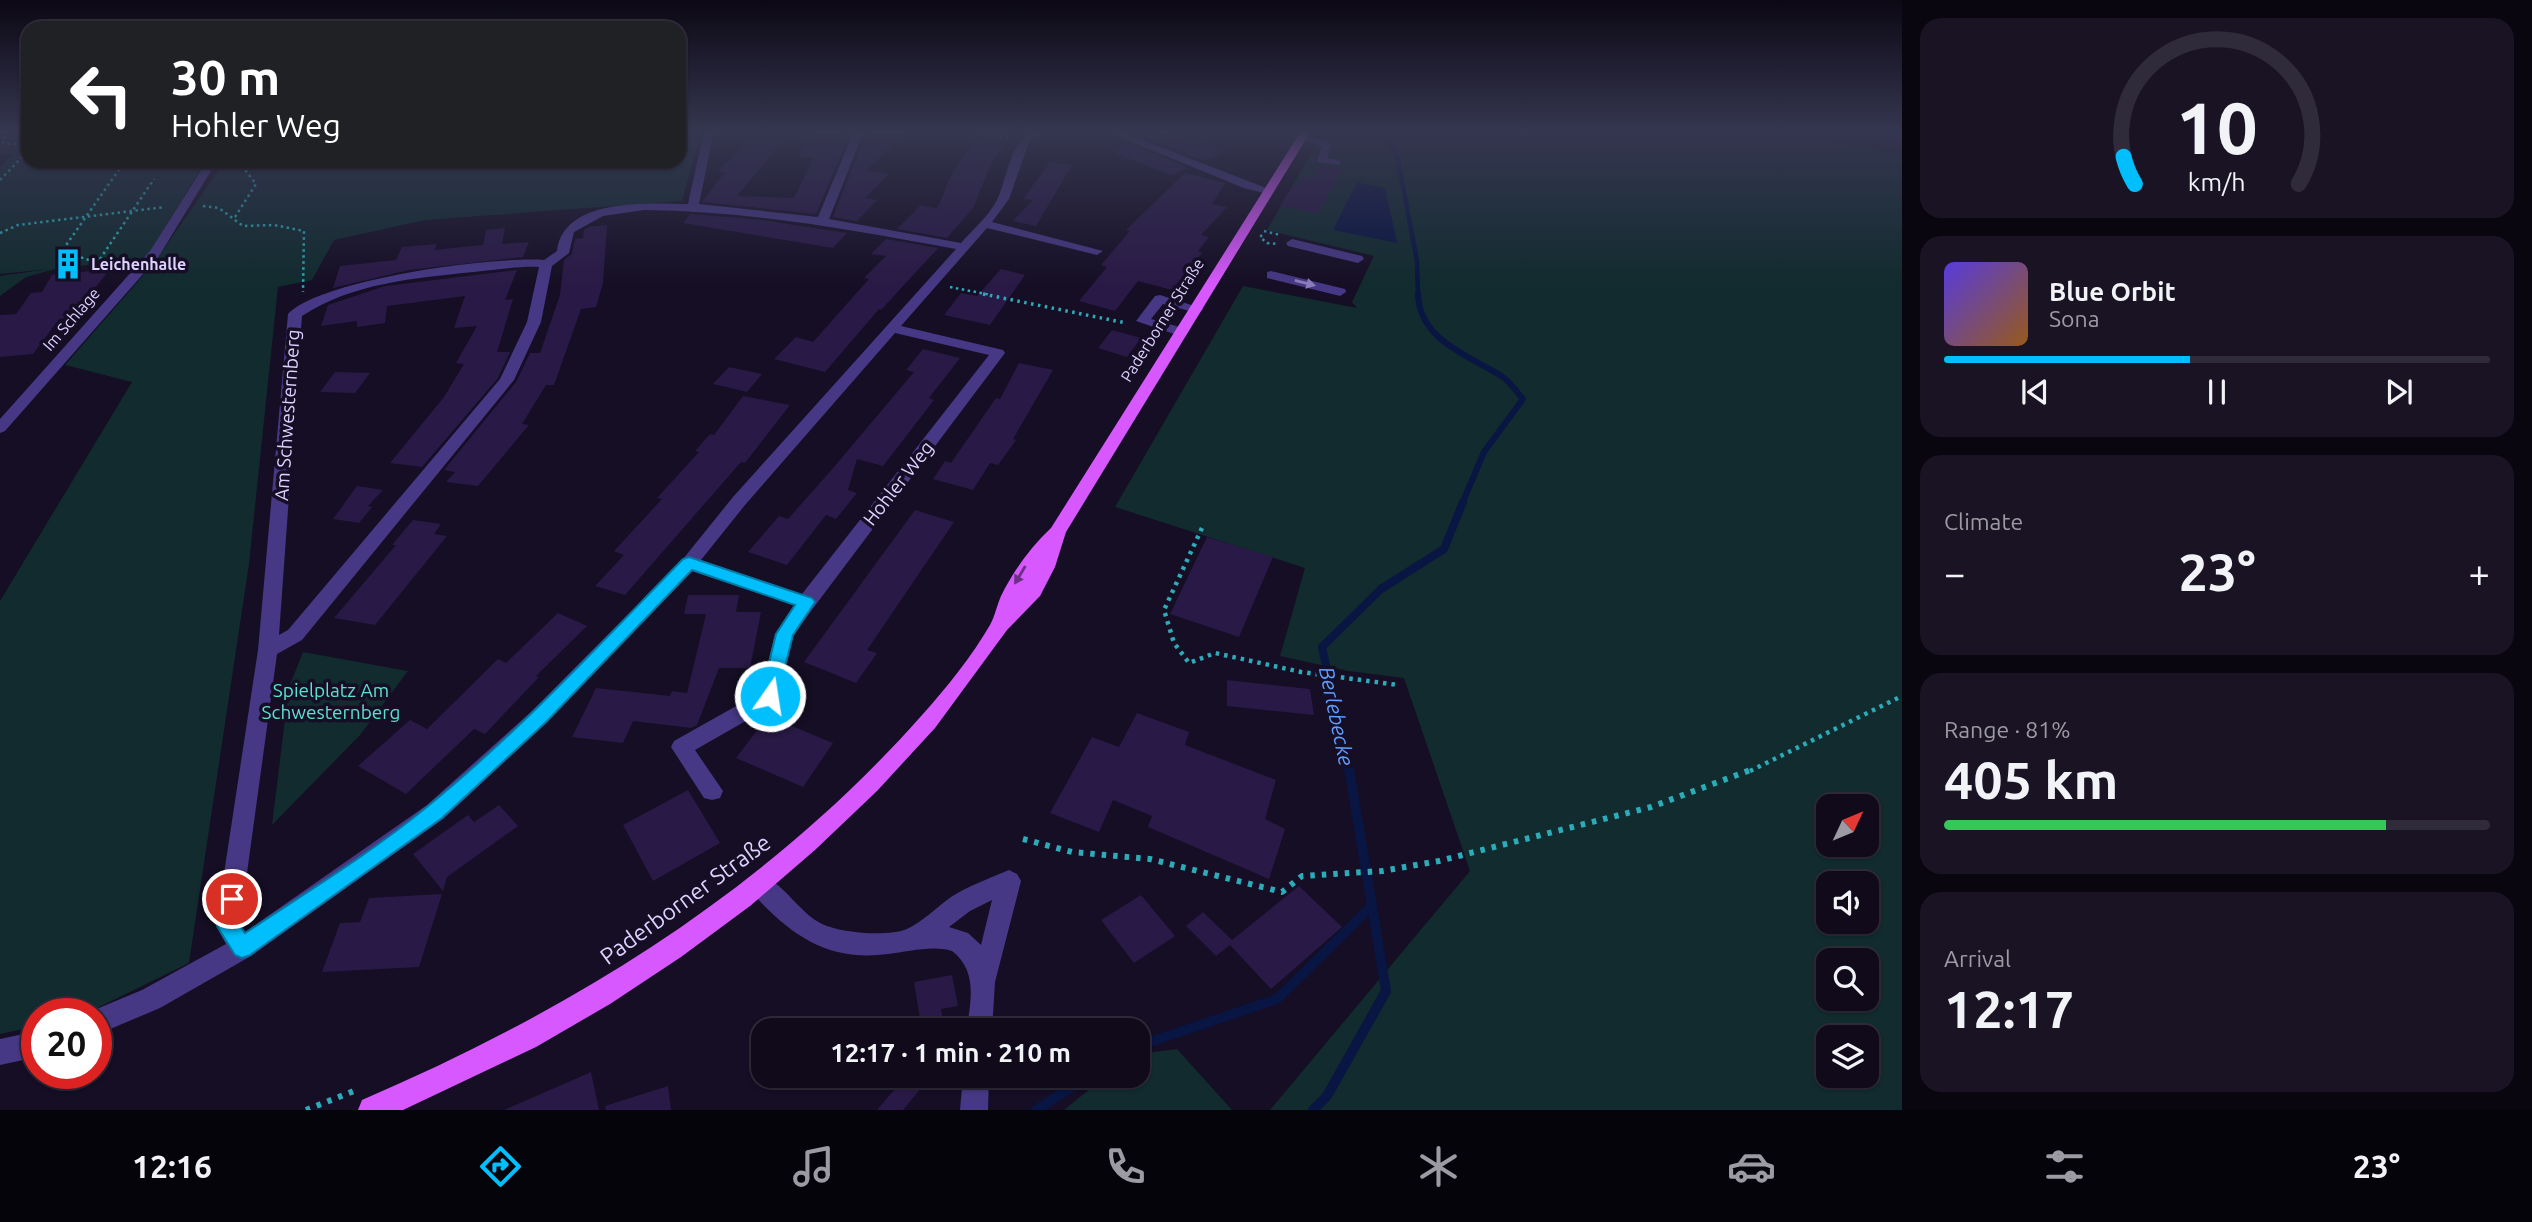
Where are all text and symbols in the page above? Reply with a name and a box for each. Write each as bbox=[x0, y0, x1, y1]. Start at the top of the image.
icon: left bbox=[56, 49, 147, 140]
text: 30 m bbox=[171, 49, 280, 104]
text: 10 bbox=[2176, 87, 2258, 169]
text: Hohler Weg bbox=[171, 107, 341, 143]
text: km/h bbox=[2188, 168, 2246, 196]
building icon: Leichenhalle bbox=[51, 247, 85, 281]
place label: Leichenhalle bbox=[91, 255, 186, 273]
street label: Paderborner Straße bbox=[1117, 255, 1207, 385]
text: Blue Orbit bbox=[2049, 277, 2176, 306]
one-way arrow bbox=[1295, 278, 1317, 289]
street label: Im Schlage bbox=[39, 284, 103, 354]
text: Sona bbox=[2049, 306, 2099, 331]
street label: Am Schwesternberg bbox=[270, 329, 304, 501]
icon: previous bbox=[2016, 373, 2054, 411]
icon: pause bbox=[2198, 373, 2236, 411]
icon: next bbox=[2380, 373, 2418, 411]
street label: Hohler Weg bbox=[858, 436, 938, 530]
text: Climate bbox=[1944, 509, 2023, 534]
text: 23° bbox=[2178, 543, 2256, 601]
text: − bbox=[1944, 552, 1965, 594]
text: + bbox=[2469, 552, 2490, 594]
one-way arrow bbox=[1014, 565, 1027, 584]
position arrow bbox=[733, 659, 807, 733]
water label: Berlebecke bbox=[1315, 664, 1359, 768]
park label: Spielplatz Am Schwesternberg bbox=[262, 679, 400, 723]
text: Range · 81% bbox=[1944, 717, 2071, 742]
text: 405 km bbox=[1944, 751, 2118, 809]
north arrow bbox=[1816, 794, 1880, 858]
map controls bbox=[1816, 794, 1879, 1088]
street label: Paderborner Straße bbox=[595, 829, 775, 969]
pin bbox=[202, 869, 262, 929]
button: sound bbox=[1816, 871, 1879, 934]
icon: arrive bbox=[213, 880, 251, 918]
text: Arrival bbox=[1944, 946, 2011, 971]
button: search bbox=[1816, 948, 1879, 1011]
text: 12:17 bbox=[1944, 980, 2074, 1038]
speed limit sign: 20 bbox=[21, 998, 112, 1089]
button: layers bbox=[1816, 1025, 1879, 1088]
text: 12:17 · 1 min · 210 m bbox=[830, 1038, 1071, 1067]
icon: directions bbox=[476, 1142, 525, 1191]
icon: music bbox=[789, 1142, 838, 1191]
icon: phone bbox=[1101, 1142, 1150, 1191]
icon: climate bbox=[1414, 1142, 1463, 1191]
icon: car bbox=[1727, 1142, 1776, 1191]
icon: filters bbox=[2040, 1142, 2089, 1191]
text: 12:16 bbox=[132, 1148, 212, 1184]
text: 23° bbox=[2353, 1148, 2400, 1184]

